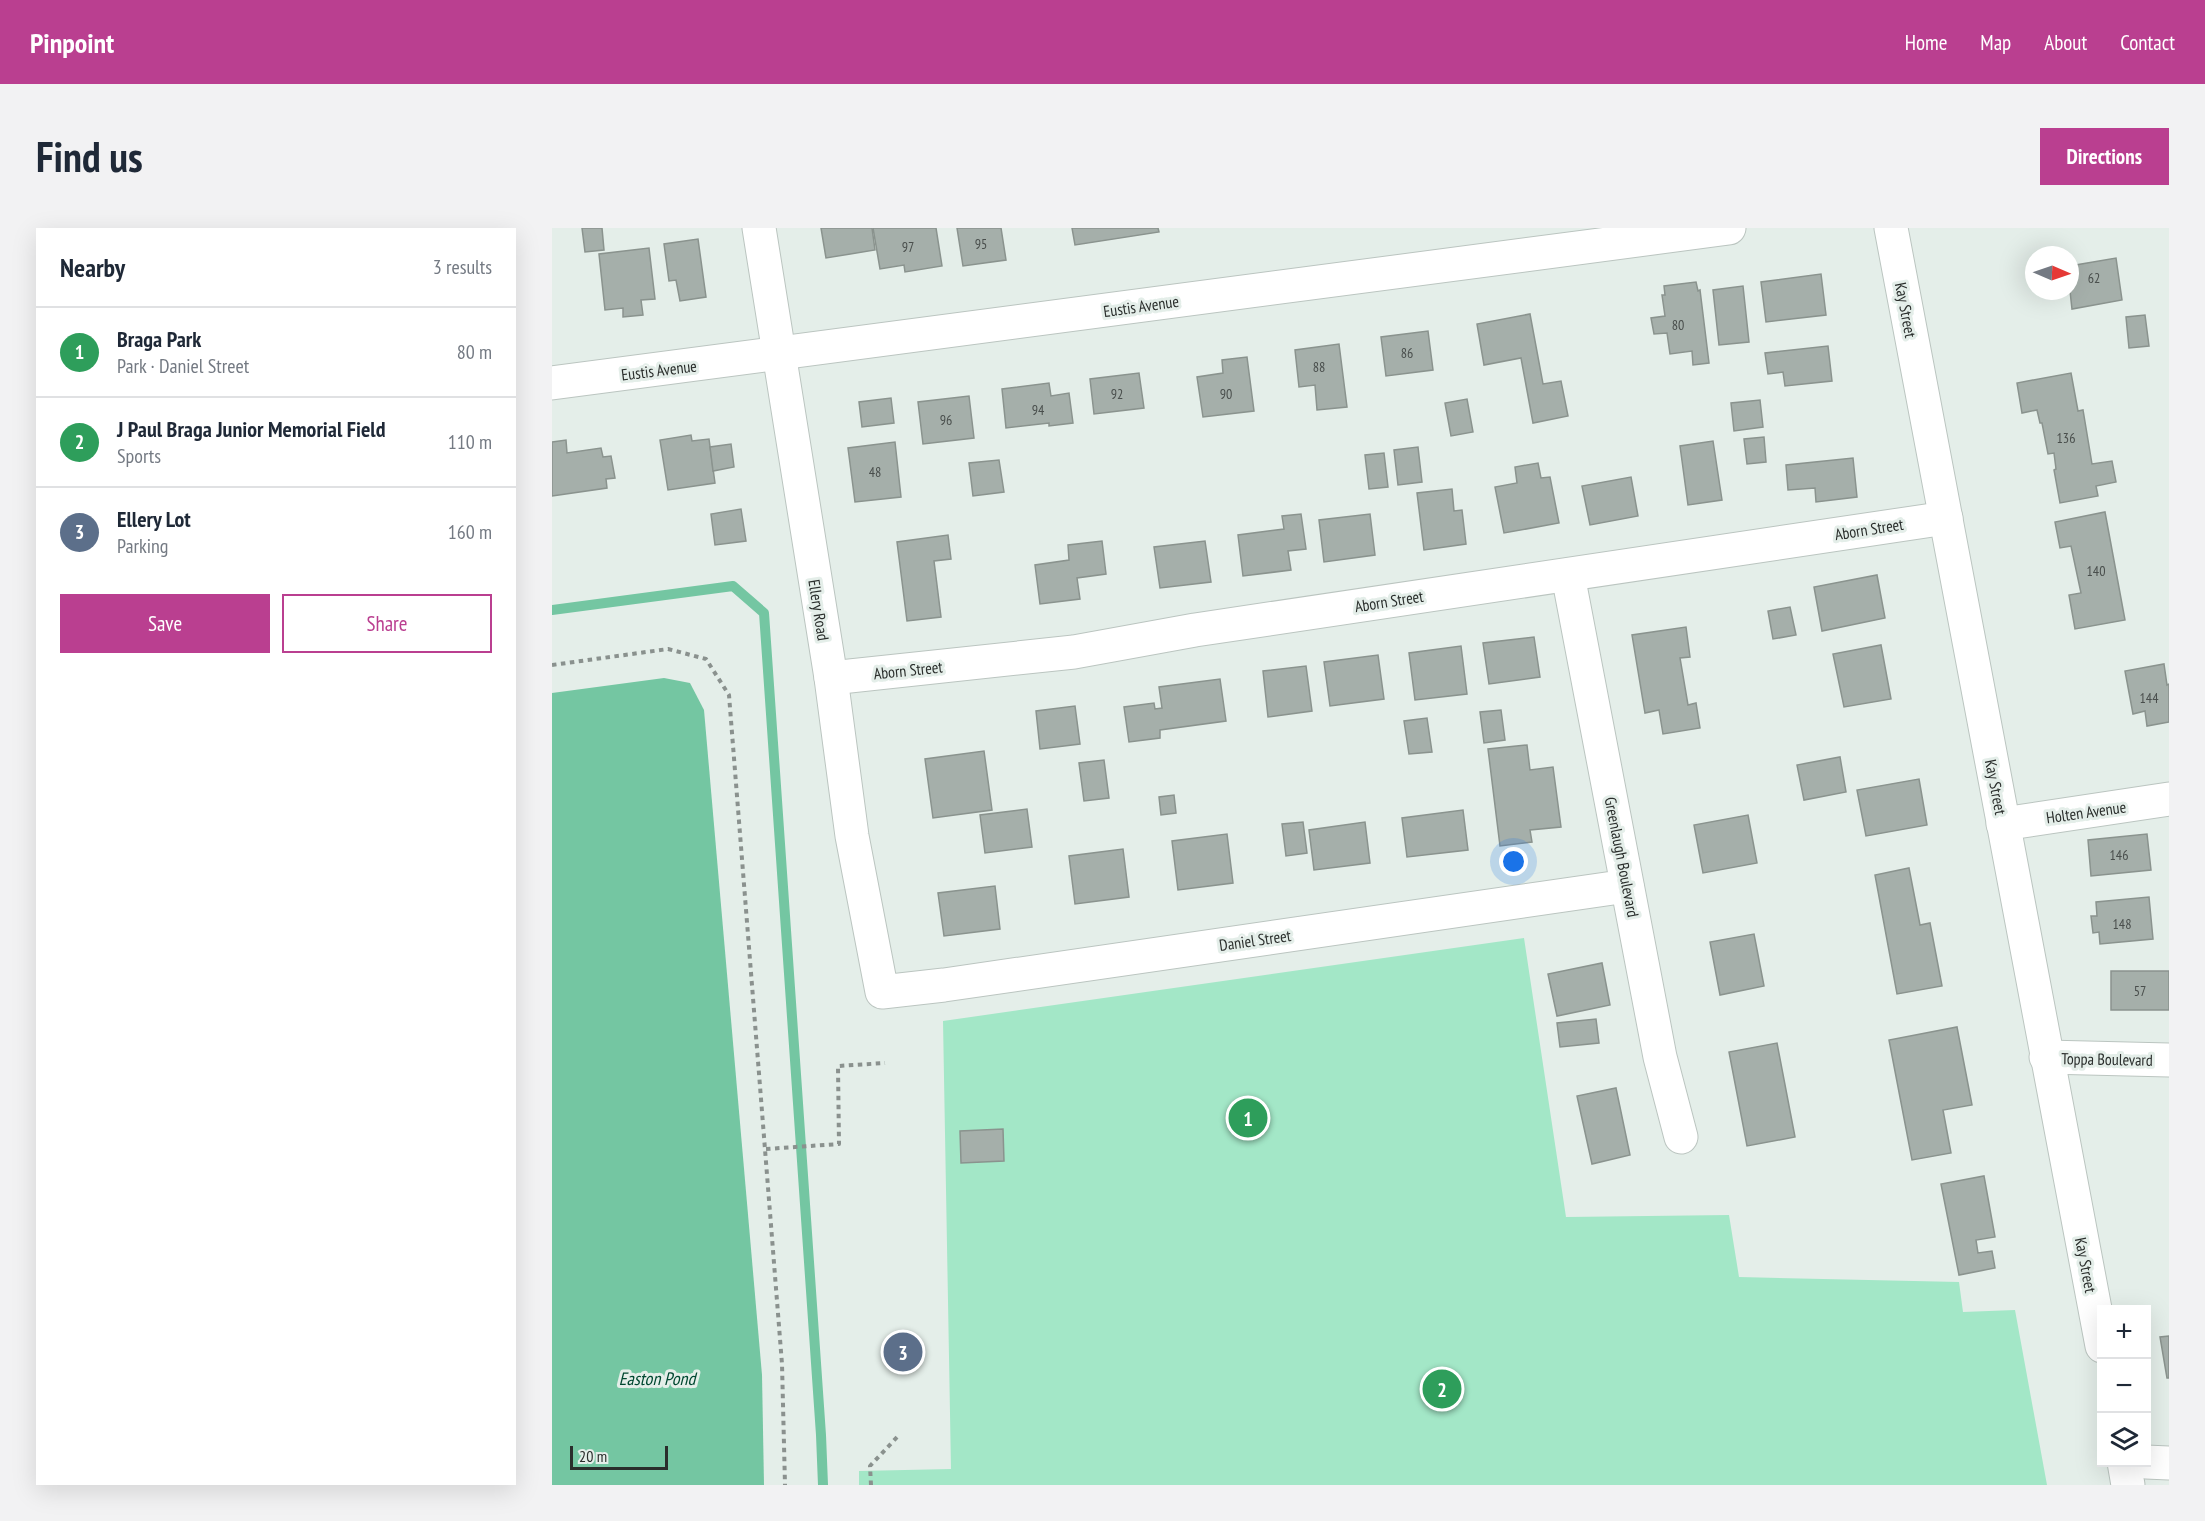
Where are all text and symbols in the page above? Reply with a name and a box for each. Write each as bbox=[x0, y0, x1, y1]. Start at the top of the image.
text: Pinpoint bbox=[30, 24, 114, 61]
text: Home bbox=[1905, 29, 1947, 56]
text: Map bbox=[1980, 29, 2011, 56]
text: About bbox=[2044, 29, 2087, 56]
text: Contact bbox=[2120, 29, 2175, 56]
button: Directions bbox=[2040, 128, 2169, 185]
text: Find us bbox=[36, 129, 143, 184]
house number: 95 bbox=[975, 235, 987, 253]
house number: 97 bbox=[902, 238, 914, 256]
north arrow bbox=[2025, 246, 2079, 300]
text: Nearby bbox=[60, 251, 125, 284]
text: 3 results bbox=[433, 254, 492, 280]
house number: 62 bbox=[2088, 269, 2100, 287]
street label: Kay Street bbox=[1891, 281, 1921, 340]
street label: Eustis Avenue bbox=[1102, 291, 1180, 321]
house number: 80 bbox=[1672, 316, 1684, 334]
text: Braga Park bbox=[117, 325, 201, 353]
text: 1 bbox=[75, 339, 84, 365]
text: 80 m bbox=[457, 339, 492, 365]
house number: 86 bbox=[1401, 344, 1413, 362]
text: Park · Daniel Street bbox=[117, 353, 249, 379]
street label: Eustis Avenue bbox=[620, 355, 698, 385]
house number: 88 bbox=[1313, 358, 1325, 376]
house number: 92 bbox=[1111, 385, 1123, 403]
house number: 90 bbox=[1220, 385, 1232, 403]
house number: 94 bbox=[1032, 401, 1045, 419]
house number: 96 bbox=[940, 411, 952, 429]
text: J Paul Braga Junior Memorial Field bbox=[117, 415, 385, 443]
text: 2 bbox=[75, 429, 84, 455]
text: 110 m bbox=[448, 429, 492, 455]
house number: 136 bbox=[2057, 429, 2075, 447]
text: Sports bbox=[117, 443, 161, 469]
house number: 48 bbox=[869, 463, 881, 481]
text: Ellery Lot bbox=[117, 505, 191, 533]
street label: Aborn Street bbox=[1833, 514, 1905, 544]
text: 3 bbox=[75, 519, 84, 545]
text: 160 m bbox=[448, 519, 492, 545]
text: Parking bbox=[117, 533, 168, 559]
house number: 140 bbox=[2087, 562, 2105, 580]
street label: Ellery Road bbox=[804, 578, 834, 642]
street label: Aborn Street bbox=[1353, 586, 1425, 616]
button: Save bbox=[60, 594, 270, 653]
button: Share bbox=[282, 594, 492, 653]
street label: Aborn Street bbox=[872, 656, 944, 684]
house number: 144 bbox=[2140, 689, 2159, 707]
street label: Kay Street bbox=[1981, 758, 2011, 817]
street label: Greenlaugh Boulevard bbox=[1601, 795, 1643, 919]
street label: Holten Avenue bbox=[2045, 796, 2127, 828]
house number: 146 bbox=[2110, 846, 2128, 864]
your location bbox=[1499, 847, 1528, 876]
house number: 148 bbox=[2113, 915, 2131, 933]
street label: Daniel Street bbox=[1218, 925, 1293, 955]
house number: 57 bbox=[2134, 982, 2146, 1000]
street label: Toppa Boulevard bbox=[2061, 1048, 2153, 1070]
pin: 1 bbox=[1228, 1096, 1268, 1140]
street label: Kay Street bbox=[2071, 1236, 2101, 1295]
map controls bbox=[2097, 1305, 2151, 1467]
button: + bbox=[2097, 1305, 2151, 1359]
pin: 3 bbox=[884, 1330, 922, 1374]
button: − bbox=[2097, 1359, 2151, 1413]
pin: 2 bbox=[1422, 1366, 1462, 1412]
water label: Easton Pond bbox=[619, 1367, 697, 1390]
button: layers bbox=[2097, 1413, 2151, 1467]
scale bar bbox=[570, 1443, 668, 1470]
text: 20 m bbox=[579, 1446, 607, 1466]

